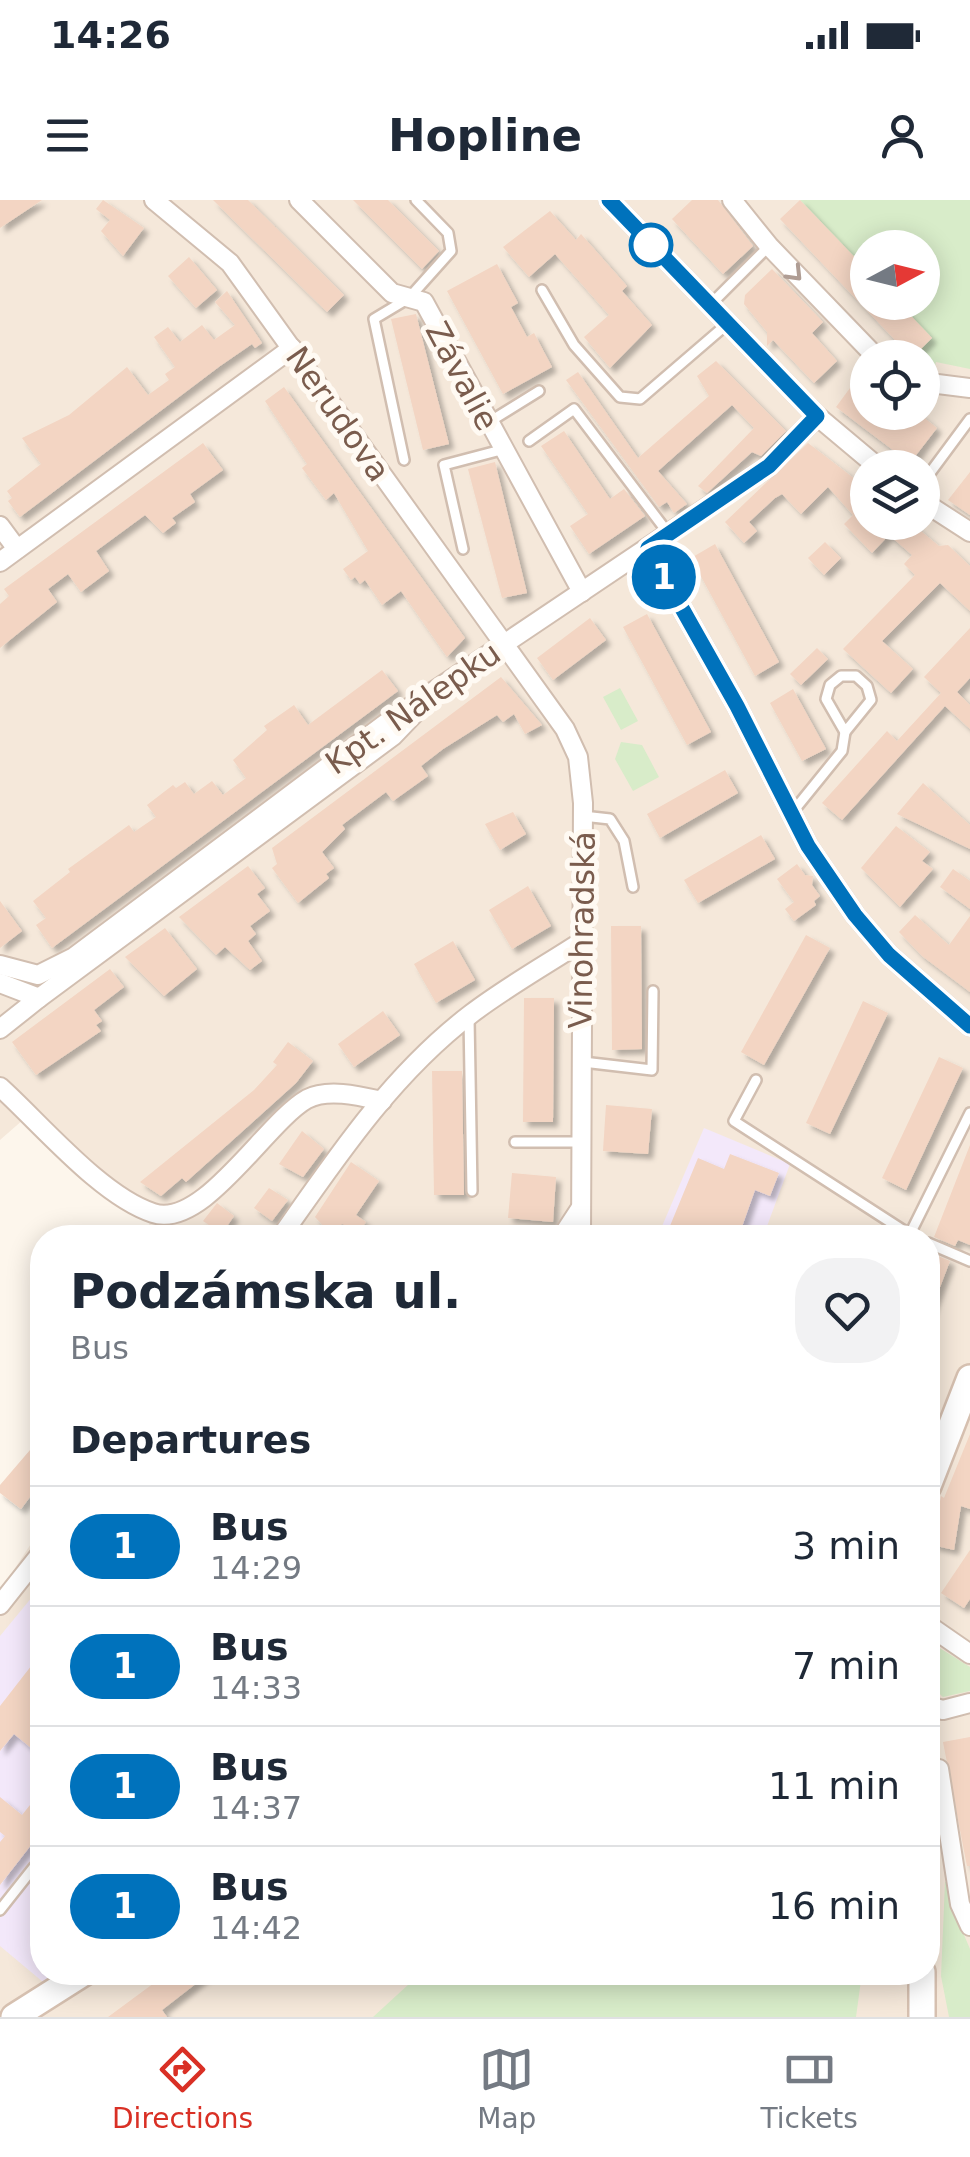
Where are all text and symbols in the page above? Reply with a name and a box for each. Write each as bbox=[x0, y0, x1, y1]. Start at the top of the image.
text: 14:26 bbox=[50, 13, 171, 57]
icon: menu bbox=[40, 108, 95, 163]
icon: person bbox=[875, 108, 930, 163]
text: Hopline bbox=[388, 109, 582, 162]
unlabelled marker bbox=[630, 224, 672, 266]
north arrow bbox=[850, 230, 940, 320]
map controls bbox=[850, 230, 940, 540]
one-way arrow bbox=[784, 262, 802, 280]
street label: Závalie bbox=[418, 315, 506, 437]
street label: Nerudova bbox=[278, 339, 398, 489]
button: locate bbox=[850, 340, 940, 430]
button: layers bbox=[850, 450, 940, 540]
line badge: 1 bbox=[632, 544, 696, 610]
text: 1 bbox=[652, 557, 676, 597]
street label: Kpt. Nálepku bbox=[318, 634, 508, 782]
street label: Vinohradská bbox=[561, 831, 603, 1029]
button: heart bbox=[795, 1258, 900, 1363]
text: Podzámska ul. bbox=[70, 1263, 461, 1319]
text: Bus bbox=[70, 1329, 129, 1367]
text: Departures bbox=[70, 1418, 311, 1462]
text: Bus bbox=[210, 1505, 289, 1549]
text: 3 min bbox=[792, 1524, 900, 1568]
text: 1 bbox=[113, 1526, 137, 1566]
text: 14:29 bbox=[210, 1549, 302, 1587]
text: Bus bbox=[210, 1625, 289, 1669]
text: 7 min bbox=[792, 1644, 900, 1688]
text: 1 bbox=[113, 1646, 137, 1686]
text: 14:33 bbox=[210, 1669, 302, 1707]
text: Bus bbox=[210, 1745, 289, 1789]
text: 11 min bbox=[768, 1764, 900, 1808]
text: 1 bbox=[113, 1766, 137, 1806]
text: 14:37 bbox=[210, 1789, 302, 1827]
text: Bus bbox=[210, 1865, 289, 1909]
text: 16 min bbox=[768, 1884, 900, 1928]
text: 1 bbox=[113, 1886, 137, 1926]
text: 14:42 bbox=[210, 1909, 302, 1947]
tab: Directions bbox=[112, 2042, 253, 2135]
tab: Map bbox=[477, 2042, 536, 2135]
tab: Tickets bbox=[761, 2042, 858, 2135]

